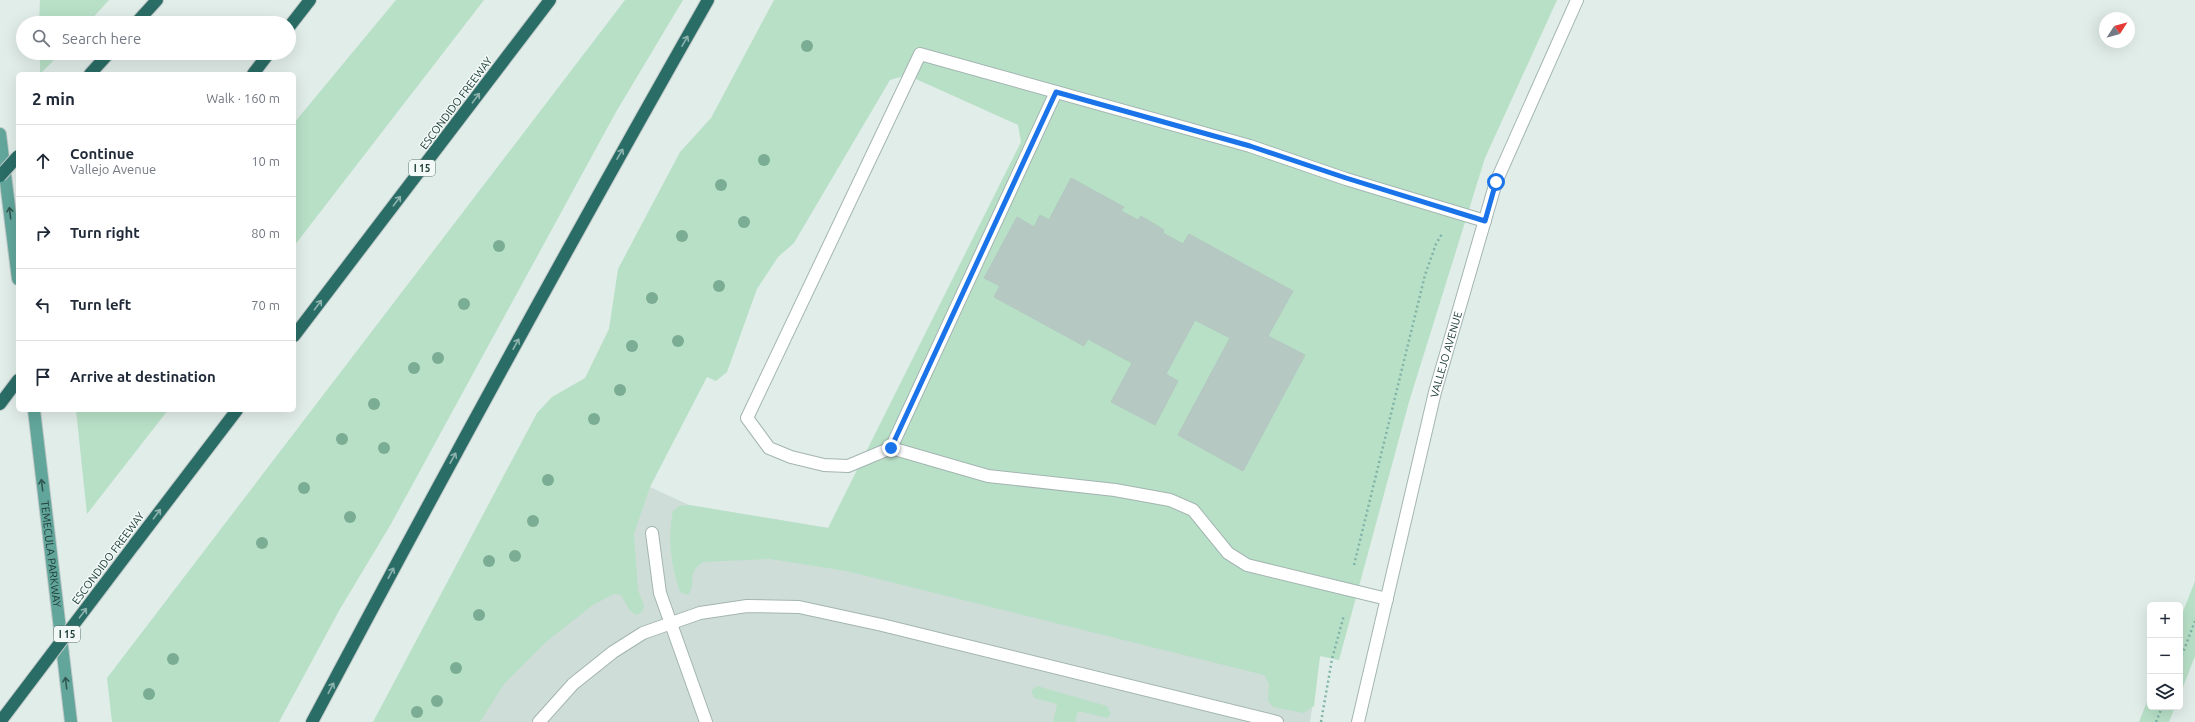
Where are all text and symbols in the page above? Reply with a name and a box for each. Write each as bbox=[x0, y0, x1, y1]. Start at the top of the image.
north arrow bbox=[2099, 12, 2135, 48]
search box bbox=[16, 16, 296, 60]
icon: search bbox=[30, 27, 52, 49]
text: Search here bbox=[62, 30, 141, 47]
one-way arrow bbox=[681, 35, 689, 47]
street label: ESCONDIDO FREEWAY bbox=[417, 54, 495, 151]
text: 2 min bbox=[32, 89, 75, 108]
text: Walk · 160 m bbox=[206, 91, 280, 105]
one-way arrow bbox=[471, 93, 480, 104]
text: Continue bbox=[70, 145, 134, 162]
one-way arrow bbox=[617, 148, 625, 160]
icon: ahead bbox=[32, 150, 54, 172]
text: 10 m bbox=[251, 154, 280, 168]
road number: I 15 bbox=[409, 160, 435, 176]
text: Vallejo Avenue bbox=[70, 162, 156, 176]
route start bbox=[1487, 173, 1505, 191]
one-way arrow bbox=[392, 196, 401, 207]
one-way arrow bbox=[6, 207, 14, 220]
icon: right bbox=[32, 222, 54, 244]
text: Turn right bbox=[70, 224, 140, 241]
text: 80 m bbox=[251, 226, 280, 240]
icon: left bbox=[32, 294, 54, 316]
text: Turn left bbox=[70, 296, 131, 313]
text: 70 m bbox=[251, 298, 280, 312]
one-way arrow bbox=[313, 299, 322, 310]
street label: VALLEJO AVENUE bbox=[1428, 310, 1464, 399]
one-way arrow bbox=[512, 338, 520, 350]
icon: arrive bbox=[32, 366, 54, 388]
text: Arrive at destination bbox=[70, 368, 216, 385]
route end bbox=[882, 439, 900, 457]
one-way arrow bbox=[450, 452, 458, 464]
one-way arrow bbox=[39, 479, 46, 492]
street label: TEMECULA PARKWAY bbox=[39, 500, 63, 609]
street label: ESCONDIDO FREEWAY bbox=[69, 509, 147, 606]
one-way arrow bbox=[153, 509, 161, 520]
one-way arrow bbox=[388, 567, 396, 579]
map controls bbox=[2147, 602, 2183, 710]
button: + bbox=[2147, 602, 2183, 638]
one-way arrow bbox=[78, 607, 87, 618]
road number: I 15 bbox=[54, 626, 80, 642]
button: − bbox=[2147, 638, 2183, 674]
button: layers bbox=[2147, 674, 2183, 710]
one-way arrow bbox=[62, 677, 70, 690]
one-way arrow bbox=[327, 682, 335, 694]

